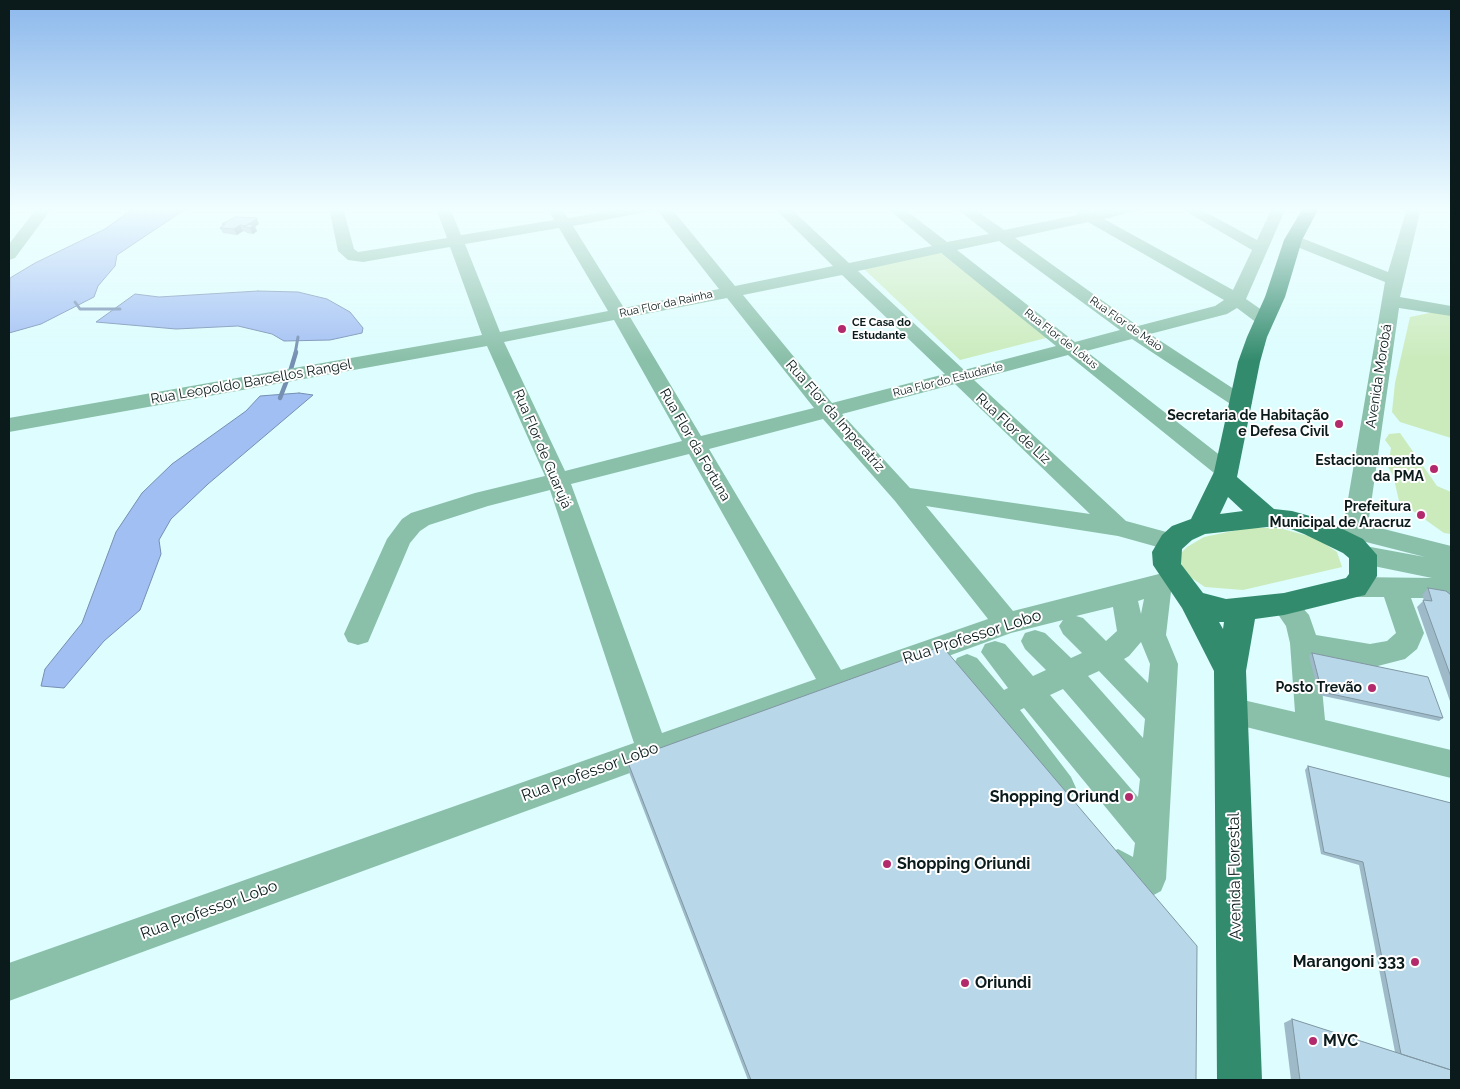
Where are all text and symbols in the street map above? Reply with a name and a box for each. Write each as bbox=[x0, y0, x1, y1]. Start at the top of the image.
street label: Rua Flor da Rainha bbox=[618, 288, 714, 320]
street label: Rua Flor de Maio bbox=[1087, 294, 1165, 354]
street label: Rua Flor de Lótus bbox=[1022, 306, 1100, 372]
place label: CE Casa do Estudante bbox=[852, 316, 911, 342]
marker: CE Casa do Estudante bbox=[836, 323, 848, 335]
street label: Avenida Morobá bbox=[1362, 323, 1396, 429]
street label: Rua Leopoldo Barcellos Rangel bbox=[149, 356, 353, 408]
street label: Rua Flor da Imperatriz bbox=[782, 357, 888, 475]
street label: Rua Flor do Estudante bbox=[892, 360, 1004, 400]
street label: Rua Flor da Fortuna bbox=[656, 386, 734, 504]
street label: Rua Flor de Guarujá bbox=[509, 387, 575, 511]
street label: Rua Flor de Liz bbox=[972, 390, 1054, 468]
place label: Secretaria de Habitação e Defesa Civil bbox=[1167, 408, 1329, 441]
marker: Secretaria de Habitação e Defesa Civil bbox=[1333, 418, 1345, 430]
place label: Estacionamento da PMA bbox=[1315, 453, 1424, 486]
marker: Estacionamento da PMA bbox=[1428, 463, 1440, 475]
place label: Prefeitura Municipal de Aracruz bbox=[1270, 499, 1411, 532]
marker: Prefeitura Municipal de Aracruz bbox=[1415, 509, 1427, 521]
street label: Rua Professor Lobo bbox=[900, 606, 1044, 668]
place label: Posto Trevão bbox=[1275, 680, 1362, 696]
marker: Posto Trevão bbox=[1366, 682, 1378, 694]
street label: Rua Professor Lobo bbox=[519, 738, 661, 806]
place label: Shopping Oriund bbox=[990, 787, 1119, 807]
marker: Shopping Oriund bbox=[1123, 791, 1135, 803]
street label: Avenida Florestal bbox=[1224, 812, 1246, 940]
place label: Shopping Oriundi bbox=[897, 854, 1030, 874]
marker: Shopping Oriundi bbox=[881, 858, 893, 870]
street label: Rua Professor Lobo bbox=[138, 876, 280, 944]
place label: Marangoni 333 bbox=[1293, 952, 1405, 972]
marker: Marangoni 333 bbox=[1409, 956, 1421, 968]
place label: Oriundi bbox=[975, 973, 1031, 993]
marker: Oriundi bbox=[959, 977, 971, 989]
place label: MVC bbox=[1323, 1031, 1358, 1051]
marker: MVC bbox=[1307, 1035, 1319, 1047]

